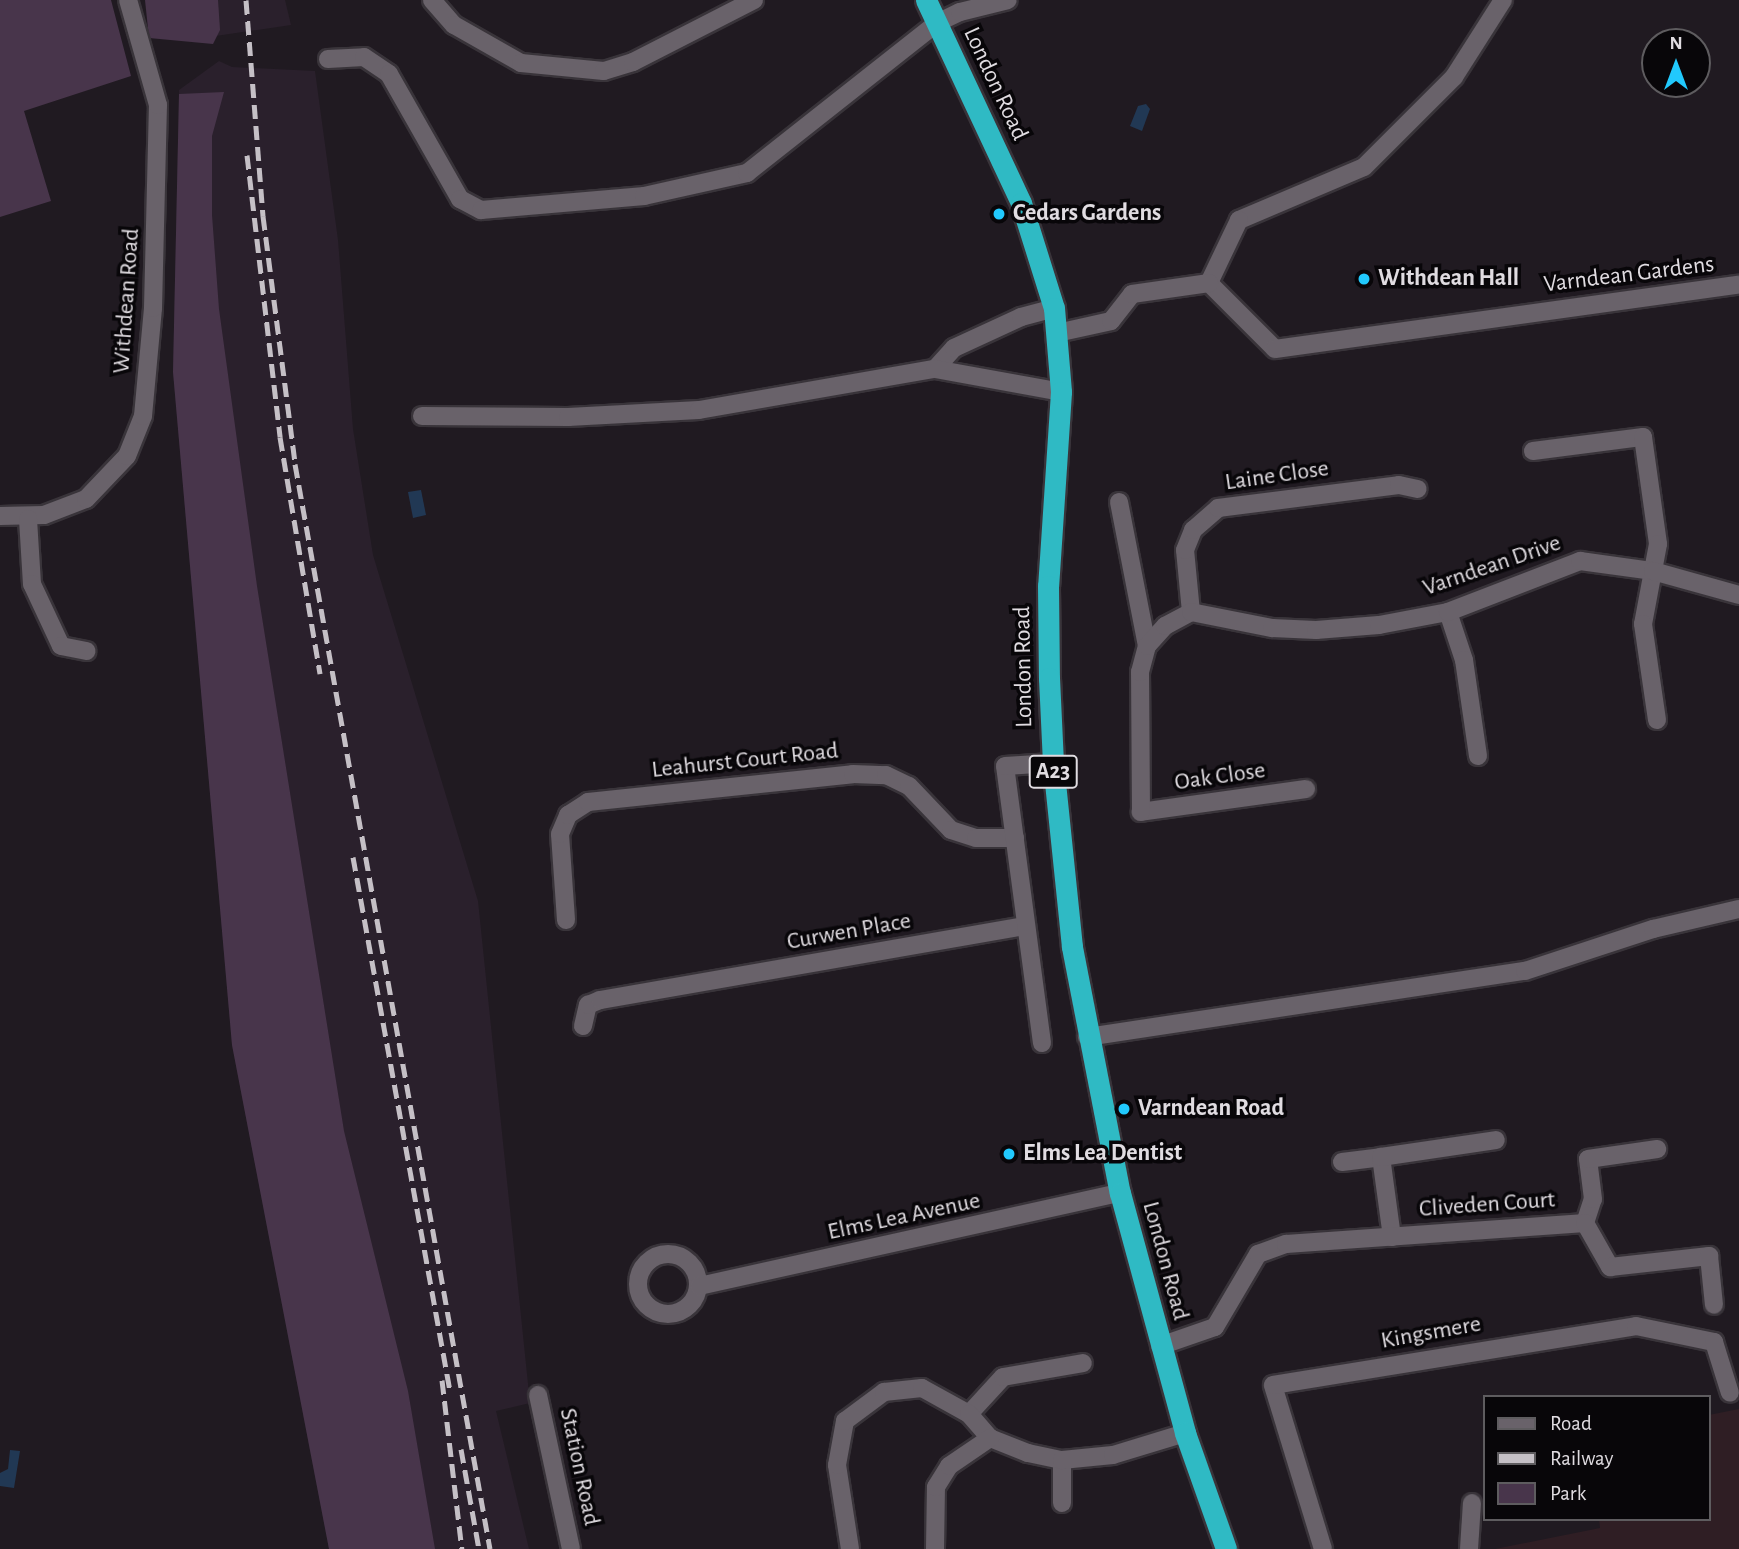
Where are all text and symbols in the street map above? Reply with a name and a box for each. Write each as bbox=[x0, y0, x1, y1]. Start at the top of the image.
street label: London Road bbox=[956, 23, 1034, 145]
north arrow bbox=[1641, 28, 1711, 98]
text: N bbox=[1669, 34, 1683, 53]
place label: Cedars Gardens bbox=[1013, 200, 1161, 228]
marker: Cedars Gardens bbox=[991, 206, 1007, 222]
street label: Withdean Road bbox=[108, 227, 146, 375]
street label: Varndean Gardens bbox=[1542, 250, 1716, 300]
place label: Withdean Hall bbox=[1378, 265, 1519, 293]
marker: Withdean Hall bbox=[1356, 271, 1372, 287]
street label: Laine Close bbox=[1223, 454, 1331, 498]
street label: Varndean Drive bbox=[1419, 529, 1565, 603]
street label: London Road bbox=[1009, 606, 1039, 728]
street label: Leahurst Court Road bbox=[650, 737, 840, 785]
road number: A23 bbox=[1028, 752, 1078, 792]
street label: Oak Close bbox=[1173, 756, 1267, 798]
street label: Curwen Place bbox=[785, 907, 913, 957]
place label: Varndean Road bbox=[1138, 1095, 1284, 1123]
marker: Varndean Road bbox=[1116, 1101, 1132, 1117]
place label: Elms Lea Dentist bbox=[1023, 1140, 1182, 1168]
marker: Elms Lea Dentist bbox=[1001, 1146, 1017, 1162]
street label: Cliveden Court bbox=[1418, 1186, 1556, 1224]
street label: Elms Lea Avenue bbox=[825, 1187, 983, 1247]
street label: London Road bbox=[1135, 1199, 1195, 1323]
street label: Kingsmere bbox=[1379, 1310, 1483, 1356]
legend bbox=[1484, 1395, 1711, 1521]
street label: Station Road bbox=[553, 1406, 605, 1528]
text: Road bbox=[1550, 1413, 1592, 1434]
text: Railway bbox=[1550, 1448, 1613, 1469]
text: Park bbox=[1550, 1483, 1586, 1504]

